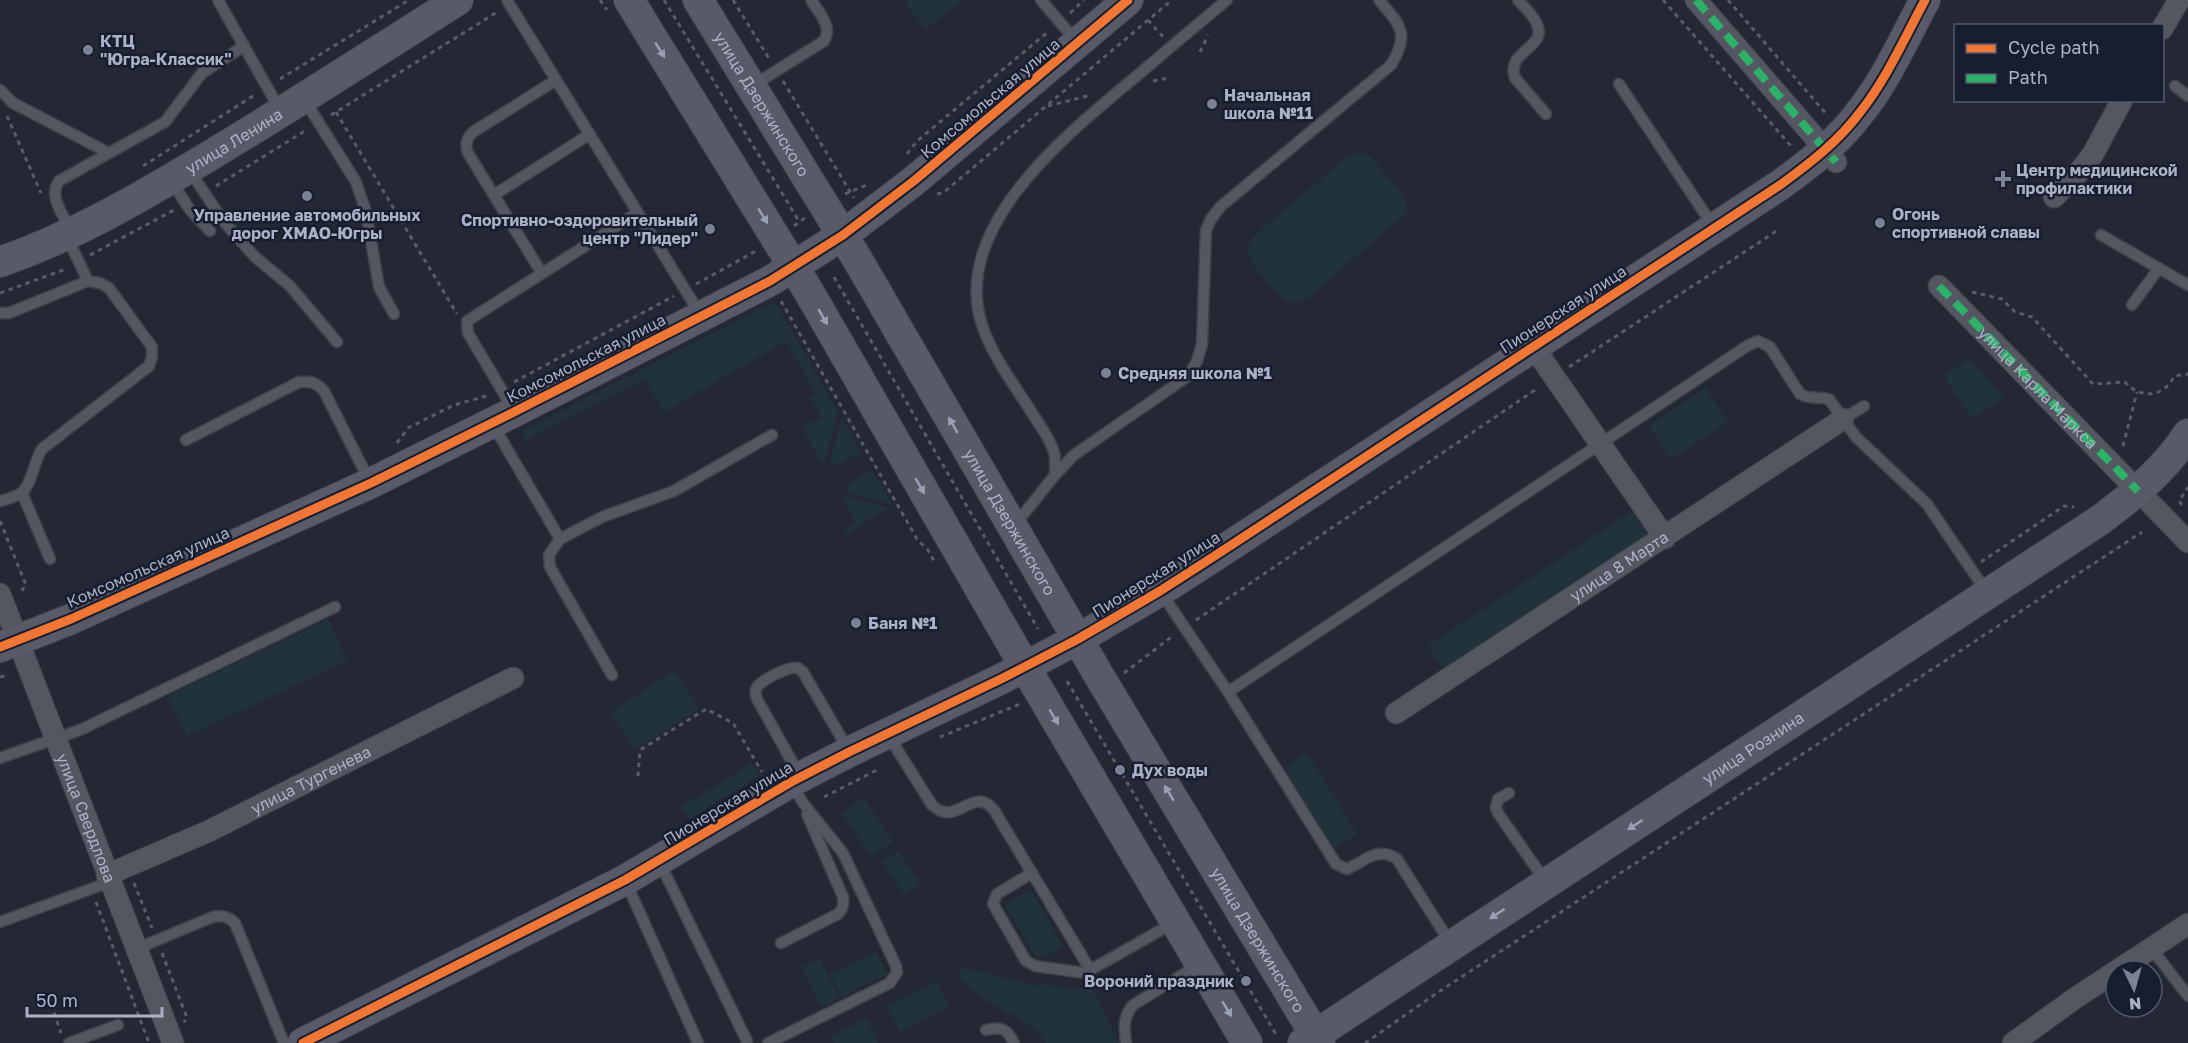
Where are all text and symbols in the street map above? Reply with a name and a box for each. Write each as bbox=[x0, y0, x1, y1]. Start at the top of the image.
legend bbox=[1954, 24, 2164, 102]
street label: улица Дзержинского bbox=[710, 28, 814, 180]
place label: КТЦ "Югра-Классик" bbox=[100, 31, 232, 69]
street label: Комсомольская улица bbox=[916, 34, 1064, 162]
text: Cycle path bbox=[2008, 36, 2100, 58]
one-way arrow bbox=[655, 42, 666, 58]
marker: КТЦ "Югра-Классик" bbox=[81, 43, 95, 57]
text: Path bbox=[2008, 66, 2048, 88]
place label: Начальная школа №11 bbox=[1224, 85, 1313, 123]
marker: Начальная школа №11 bbox=[1205, 97, 1219, 111]
street label: улица Ленина bbox=[182, 104, 286, 178]
place label: Центр медицинской профилактики bbox=[2016, 160, 2178, 198]
marker: Центр медицинской профилактики bbox=[1994, 170, 2012, 188]
marker: Управление автомобильных дорог ХМАО-Югры bbox=[300, 189, 314, 203]
place label: Огонь спортивной славы bbox=[1892, 204, 2040, 242]
place label: Управление автомобильных дорог ХМАО-Югры bbox=[194, 205, 421, 243]
one-way arrow bbox=[757, 208, 768, 224]
place label: Спортивно-оздоровительный центр "Лидер" bbox=[461, 210, 698, 248]
marker: Огонь спортивной славы bbox=[1873, 216, 1887, 230]
marker: Спортивно-оздоровительный центр "Лидер" bbox=[703, 222, 717, 236]
street label: Пионерская улица bbox=[1496, 261, 1630, 357]
street label: Комсомольская улица bbox=[503, 309, 669, 407]
one-way arrow bbox=[818, 309, 828, 326]
street label: улица Карла Маркса bbox=[1974, 323, 2102, 453]
place label: Средняя школа №1 bbox=[1118, 363, 1272, 383]
marker: Средняя школа №1 bbox=[1099, 366, 1113, 380]
one-way arrow bbox=[948, 417, 959, 433]
street label: улица Дзержинского bbox=[959, 445, 1060, 599]
one-way arrow bbox=[915, 478, 926, 494]
street label: Комсомольская улица bbox=[64, 522, 232, 612]
street label: Пионерская улица bbox=[1088, 527, 1224, 621]
street label: улица 8 Марта bbox=[1566, 527, 1672, 606]
place label: Баня №1 bbox=[868, 613, 937, 633]
marker: Баня №1 bbox=[849, 616, 863, 630]
street label: улица Рознина bbox=[1698, 707, 1807, 788]
one-way arrow bbox=[1049, 709, 1060, 725]
street label: улица Тургенева bbox=[247, 741, 374, 818]
street label: улица Свердлова bbox=[52, 750, 120, 885]
street label: Пионерская улица bbox=[660, 757, 796, 849]
place label: Дух воды bbox=[1132, 760, 1208, 780]
marker: Дух воды bbox=[1113, 763, 1127, 777]
one-way arrow bbox=[1164, 784, 1174, 801]
one-way arrow bbox=[1626, 819, 1643, 830]
street label: улица Дзержинского bbox=[1207, 863, 1309, 1016]
one-way arrow bbox=[1489, 909, 1505, 920]
north arrow bbox=[2104, 959, 2164, 1019]
place label: Вороний праздник bbox=[1084, 971, 1235, 991]
marker: Вороний праздник bbox=[1239, 974, 1253, 988]
scale bar bbox=[27, 980, 162, 1018]
text: 50 m bbox=[36, 989, 78, 1011]
text: N bbox=[2128, 993, 2142, 1014]
one-way arrow bbox=[1222, 1001, 1232, 1018]

